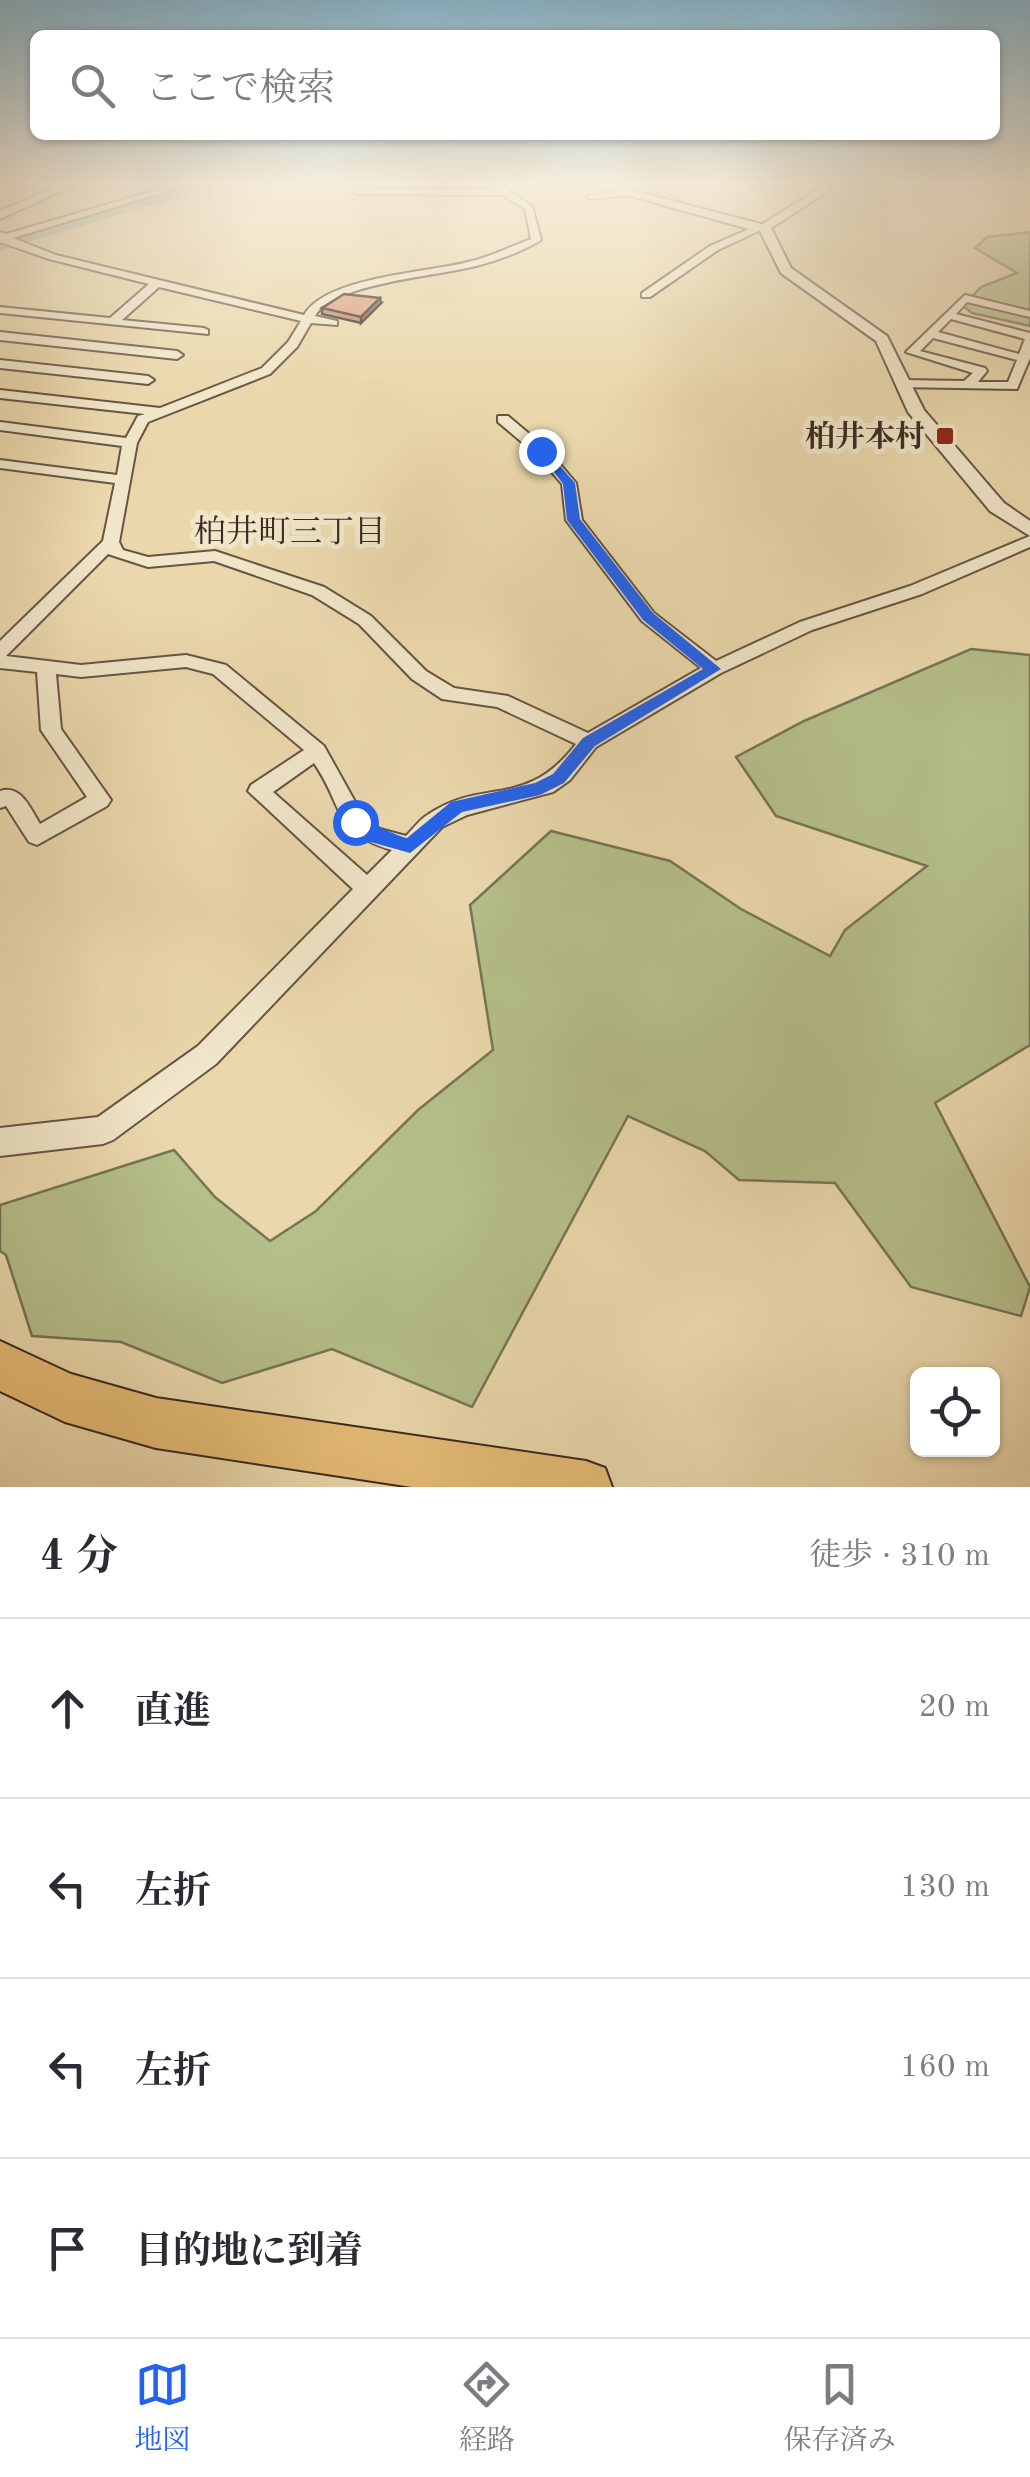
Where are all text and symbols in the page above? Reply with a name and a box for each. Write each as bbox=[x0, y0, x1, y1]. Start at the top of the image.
search box bbox=[30, 30, 1000, 140]
icon: search bbox=[65, 58, 120, 113]
text: ここで検索 bbox=[145, 71, 335, 109]
place label: 柏井本村 bbox=[805, 420, 925, 453]
marker: 柏井本村 bbox=[934, 425, 956, 447]
route end bbox=[519, 429, 565, 475]
district label: 柏井町三丁目 bbox=[194, 515, 386, 550]
route start bbox=[333, 800, 379, 846]
map controls bbox=[910, 1367, 1000, 1457]
button: locate bbox=[910, 1367, 1000, 1457]
text: 4 分 bbox=[40, 1537, 118, 1579]
text: 徒歩 · 310 m bbox=[809, 1541, 990, 1573]
icon: ahead bbox=[40, 1681, 95, 1736]
text: 20 m bbox=[919, 1692, 990, 1724]
text: 直進 bbox=[135, 1694, 211, 1732]
icon: left bbox=[40, 1861, 95, 1916]
text: 130 m bbox=[900, 1872, 990, 1904]
text: 左折 bbox=[135, 1874, 211, 1912]
icon: left bbox=[40, 2041, 95, 2096]
text: 160 m bbox=[900, 2052, 990, 2084]
text: 左折 bbox=[135, 2054, 211, 2092]
icon: arrive bbox=[40, 2221, 95, 2276]
text: 目的地に到着 bbox=[135, 2234, 363, 2272]
tab: 地図 bbox=[134, 2357, 190, 2460]
tab: 経路 bbox=[459, 2357, 515, 2460]
tab: 保存済み bbox=[784, 2357, 896, 2460]

